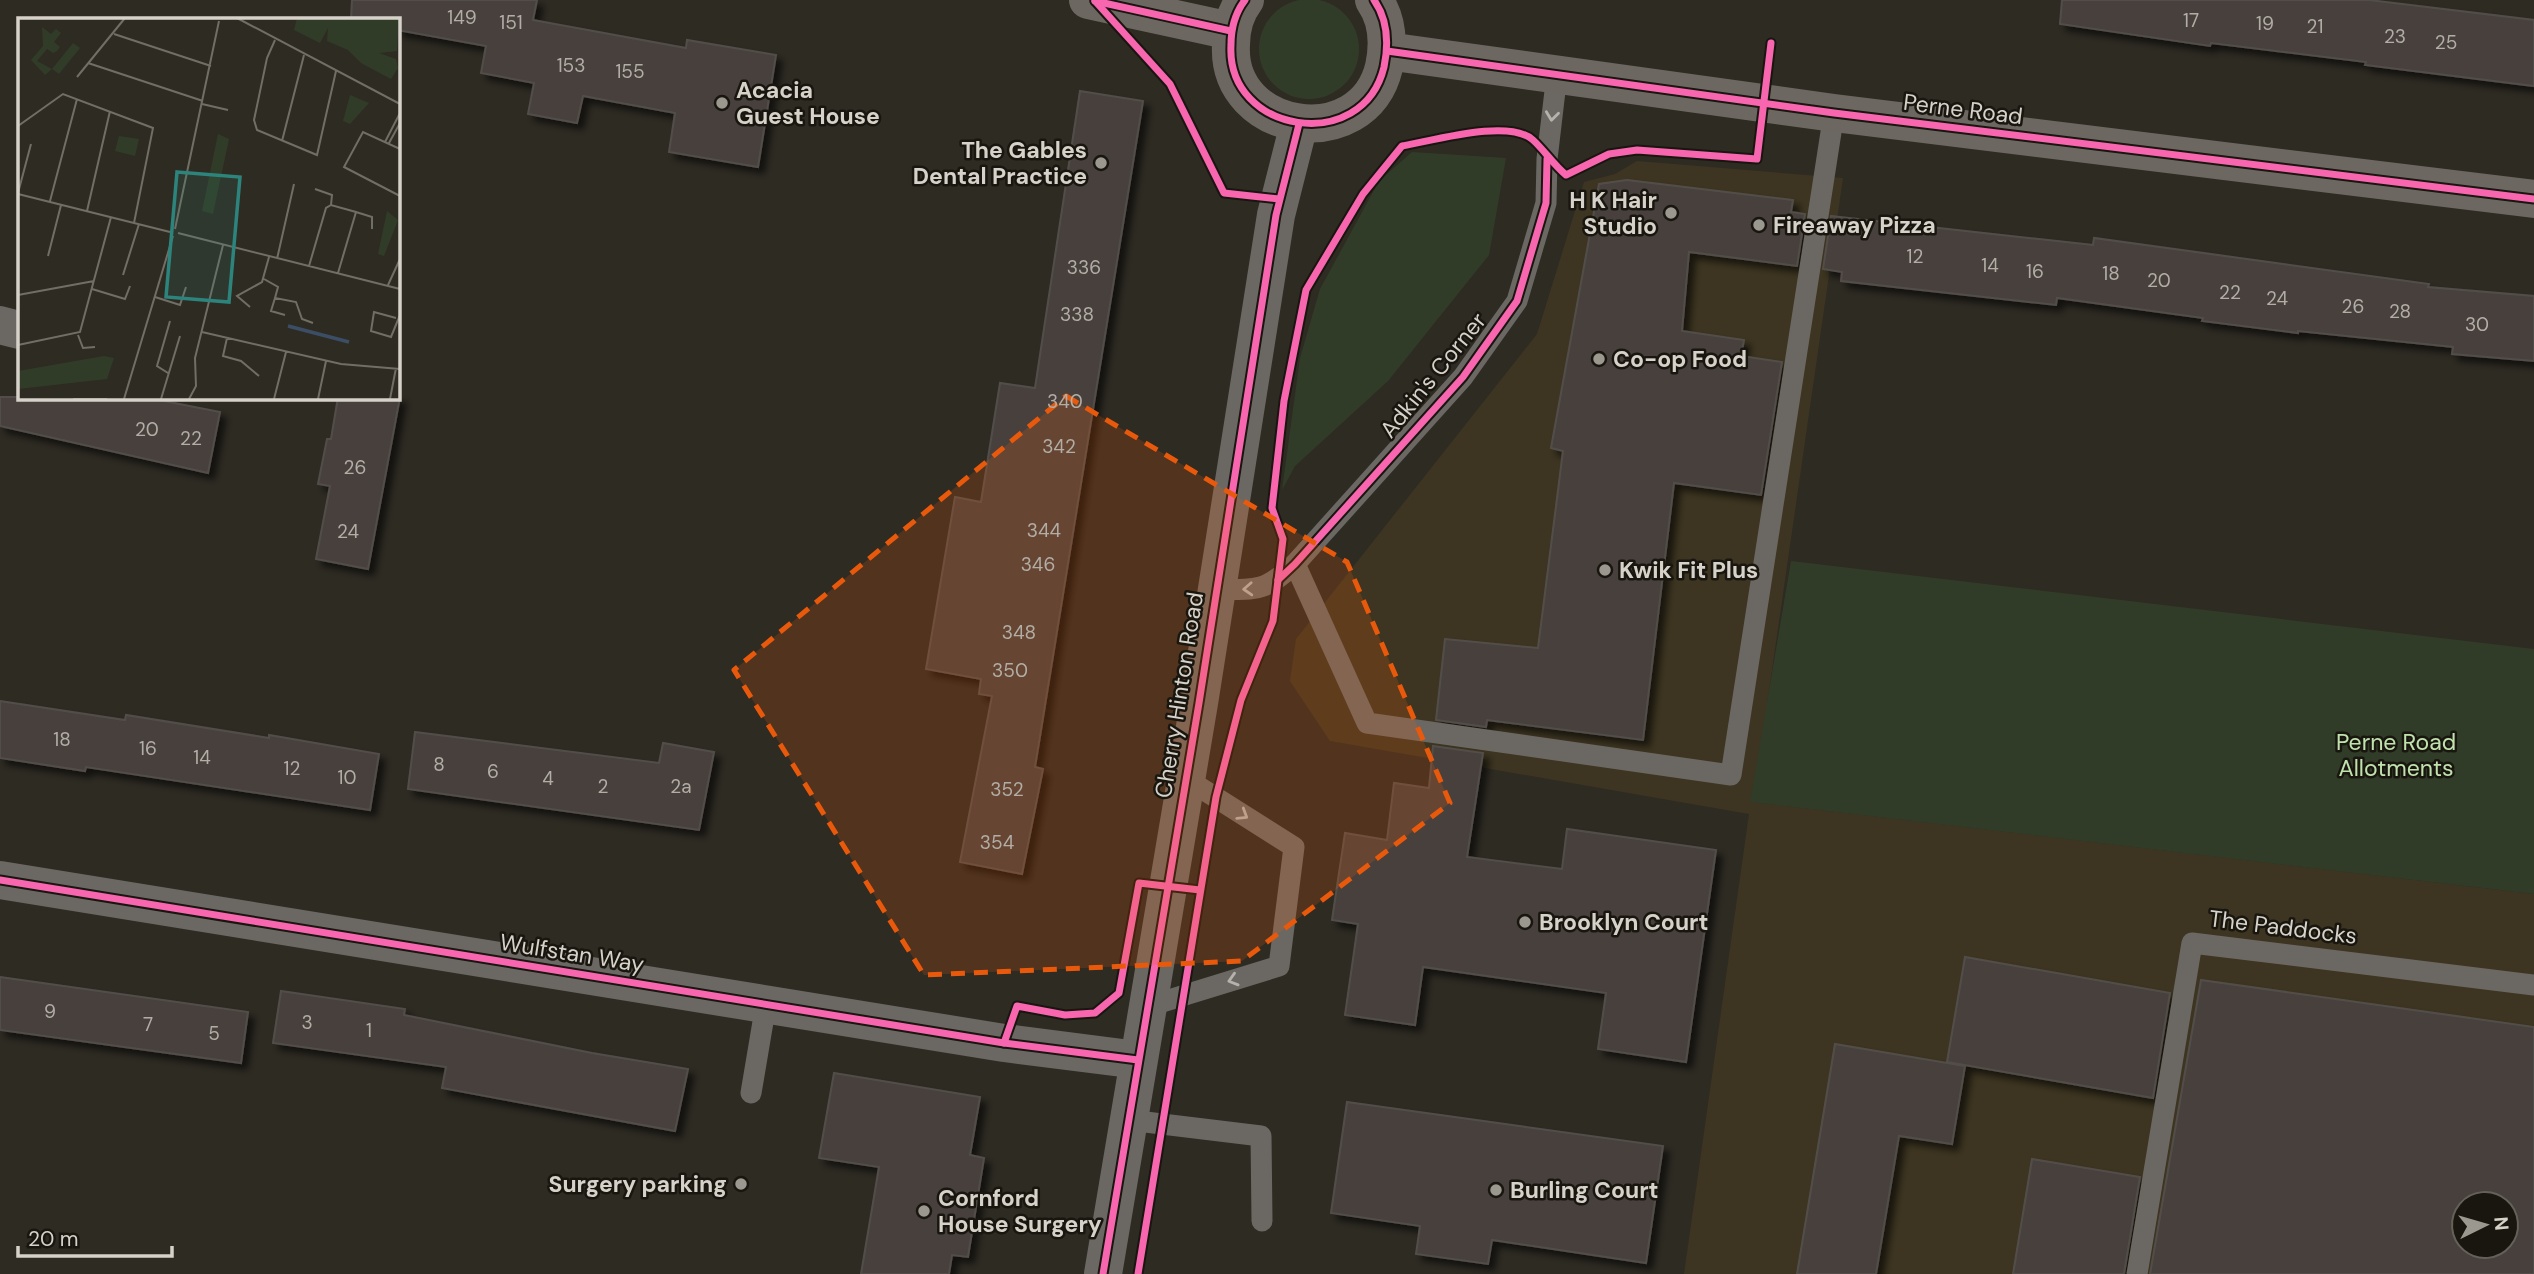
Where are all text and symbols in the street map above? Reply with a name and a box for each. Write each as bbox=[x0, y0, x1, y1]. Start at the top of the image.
house number: 149 bbox=[447, 5, 477, 30]
house number: 17 bbox=[2183, 8, 2199, 33]
house number: 151 bbox=[499, 10, 523, 35]
house number: 19 bbox=[2256, 11, 2274, 36]
house number: 21 bbox=[2307, 14, 2323, 39]
inset map bbox=[18, 18, 399, 399]
house number: 23 bbox=[2384, 24, 2406, 49]
house number: 25 bbox=[2435, 30, 2457, 55]
house number: 153 bbox=[557, 53, 585, 78]
house number: 155 bbox=[615, 59, 645, 84]
place label: Acacia Guest House bbox=[736, 75, 880, 131]
street label: Perne Road bbox=[1902, 87, 2024, 131]
marker: Acacia Guest House bbox=[714, 95, 730, 111]
one-way arrow bbox=[1544, 110, 1559, 122]
place label: The Gables Dental Practice bbox=[913, 135, 1087, 191]
marker: The Gables Dental Practice bbox=[1093, 155, 1109, 171]
place label: H K Hair Studio bbox=[1569, 185, 1657, 241]
marker: H K Hair Studio bbox=[1663, 205, 1679, 221]
place label: Fireaway Pizza bbox=[1773, 210, 1936, 240]
marker: Fireaway Pizza bbox=[1751, 217, 1767, 233]
house number: 12 bbox=[1907, 244, 1923, 269]
house number: 14 bbox=[1981, 253, 1999, 278]
house number: 336 bbox=[1067, 255, 1101, 280]
house number: 16 bbox=[2026, 259, 2044, 284]
house number: 18 bbox=[2102, 261, 2120, 286]
house number: 20 bbox=[2147, 268, 2171, 293]
house number: 22 bbox=[2219, 280, 2241, 305]
house number: 24 bbox=[2266, 286, 2288, 311]
house number: 26 bbox=[2342, 294, 2364, 319]
house number: 28 bbox=[2389, 299, 2411, 324]
house number: 338 bbox=[1060, 302, 1094, 327]
street label: Adkin's Corner bbox=[1373, 306, 1493, 444]
house number: 30 bbox=[2465, 312, 2489, 337]
place label: Co-op Food bbox=[1613, 344, 1747, 374]
marker: Co-op Food bbox=[1591, 351, 1607, 367]
house number: 340 bbox=[1047, 389, 1083, 414]
house number: 20 bbox=[135, 417, 159, 442]
house number: 22 bbox=[180, 426, 202, 451]
house number: 342 bbox=[1042, 434, 1076, 459]
house number: 26 bbox=[344, 455, 366, 480]
house number: 344 bbox=[1027, 518, 1061, 543]
house number: 24 bbox=[337, 519, 359, 544]
house number: 346 bbox=[1021, 552, 1055, 577]
place label: Kwik Fit Plus bbox=[1619, 555, 1758, 585]
marker: Kwik Fit Plus bbox=[1597, 562, 1613, 578]
one-way arrow bbox=[1242, 581, 1253, 596]
street label: Cherry Hinton Road bbox=[1148, 590, 1210, 800]
house number: 348 bbox=[1002, 620, 1036, 645]
house number: 350 bbox=[992, 658, 1028, 683]
house number: 18 bbox=[53, 727, 71, 752]
park label: Perne Road Allotments bbox=[2336, 727, 2456, 783]
house number: 16 bbox=[139, 736, 157, 761]
house number: 14 bbox=[193, 745, 211, 770]
house number: 8 bbox=[433, 752, 445, 777]
house number: 12 bbox=[284, 756, 300, 781]
house number: 6 bbox=[487, 759, 499, 784]
house number: 10 bbox=[338, 765, 356, 790]
house number: 4 bbox=[542, 766, 554, 791]
house number: 2 bbox=[598, 774, 609, 799]
house number: 2a bbox=[670, 774, 692, 799]
house number: 352 bbox=[990, 777, 1024, 802]
one-way arrow bbox=[1235, 806, 1248, 819]
house number: 354 bbox=[980, 830, 1014, 855]
street label: The Paddocks bbox=[2207, 903, 2359, 951]
place label: Brooklyn Court bbox=[1539, 907, 1708, 937]
marker: Brooklyn Court bbox=[1517, 914, 1533, 930]
street label: Wulfstan Way bbox=[498, 927, 646, 979]
one-way arrow bbox=[1227, 972, 1240, 986]
house number: 9 bbox=[44, 999, 56, 1024]
house number: 3 bbox=[301, 1010, 313, 1035]
house number: 7 bbox=[143, 1012, 153, 1037]
house number: 1 bbox=[366, 1018, 372, 1043]
house number: 5 bbox=[208, 1021, 220, 1046]
place label: Surgery parking bbox=[549, 1169, 727, 1199]
place label: Burling Court bbox=[1510, 1175, 1659, 1205]
marker: Surgery parking bbox=[733, 1176, 749, 1192]
marker: Burling Court bbox=[1488, 1182, 1504, 1198]
place label: Cornford House Surgery bbox=[938, 1183, 1102, 1239]
north arrow bbox=[2450, 1190, 2520, 1260]
marker: Cornford House Surgery bbox=[916, 1203, 932, 1219]
scale bar bbox=[18, 1214, 172, 1258]
text: N bbox=[2488, 1216, 2514, 1232]
text: 20 m bbox=[28, 1225, 79, 1253]

